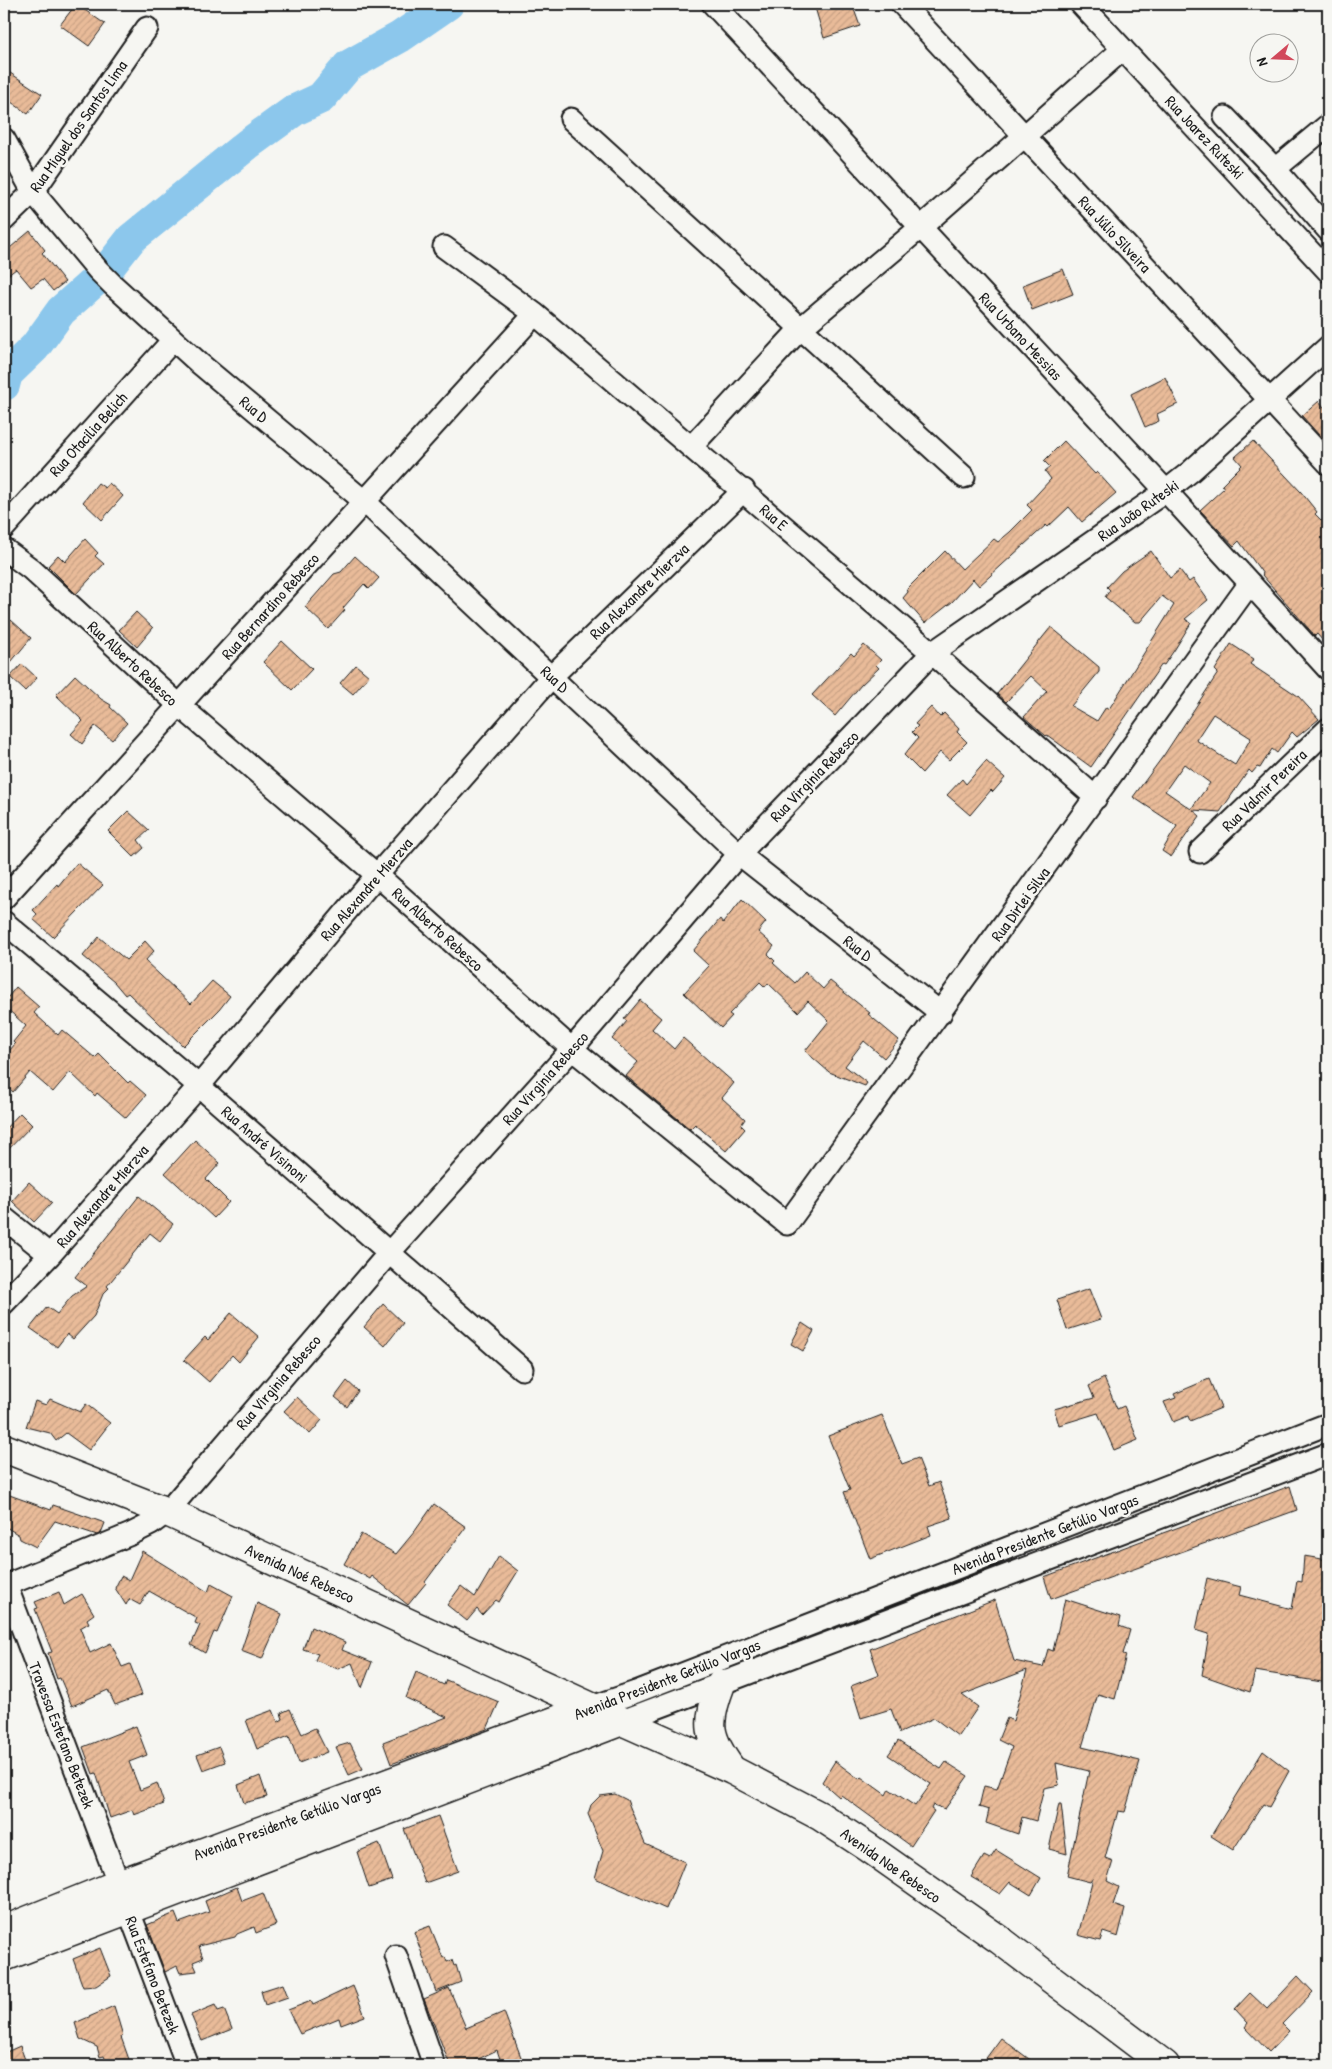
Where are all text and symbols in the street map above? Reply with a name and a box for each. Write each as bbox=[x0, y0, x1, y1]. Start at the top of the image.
north arrow bbox=[1250, 32, 1300, 82]
text: N bbox=[1251, 55, 1271, 69]
street label: Rua Miguel dos Santos Lima bbox=[24, 56, 132, 196]
street label: Rua Joarez Ruteski bbox=[1160, 90, 1250, 184]
street label: Rua Júlio Silveira bbox=[1074, 191, 1156, 277]
street label: Rua Urbano Messias bbox=[974, 287, 1068, 385]
street label: Rua Otacilia Belich bbox=[44, 387, 132, 481]
street label: Rua D bbox=[235, 391, 273, 428]
street label: Rua João Ruteski bbox=[1093, 474, 1183, 546]
street label: Rua E bbox=[755, 499, 793, 535]
street label: Rua Alexandre Mierzva bbox=[584, 538, 694, 644]
street label: Rua Bernardino Rebesco bbox=[216, 548, 324, 664]
street label: Rua Alberto Rebesco bbox=[83, 615, 183, 711]
street label: Rua D bbox=[536, 660, 574, 698]
street label: Rua Virginia Rebesco bbox=[765, 725, 864, 827]
street label: Rua Valmir Pereira bbox=[1217, 744, 1311, 836]
street label: Rua Alexandre Mierzva bbox=[315, 833, 417, 945]
street label: Rua Dirlei Silva bbox=[986, 862, 1054, 946]
street label: Rua Alberto Rebesco bbox=[388, 882, 489, 976]
street label: Rua D bbox=[839, 930, 877, 967]
street label: Rua Virginia Rebesco bbox=[497, 1026, 593, 1130]
street label: Rua André Visinoni bbox=[217, 1100, 313, 1188]
street label: Rua Alexandre Mierzva bbox=[51, 1140, 153, 1252]
street label: Rua Virginia Rebesco bbox=[231, 1329, 326, 1434]
street label: Avenida Presidente Getúlio Vargas bbox=[949, 1488, 1141, 1580]
street label: Avenida Noé Rebesco bbox=[242, 1538, 359, 1608]
street label: Avenida Presidente Getúlio Vargas bbox=[571, 1633, 763, 1725]
street label: Travessa Estefano Betezek bbox=[24, 1658, 100, 1812]
street label: Avenida Presidente Getúlio Vargas bbox=[190, 1777, 384, 1865]
street label: Avenida Noe Rebesco bbox=[836, 1822, 946, 1908]
street label: Rua Estefano Betezek bbox=[120, 1913, 186, 2037]

